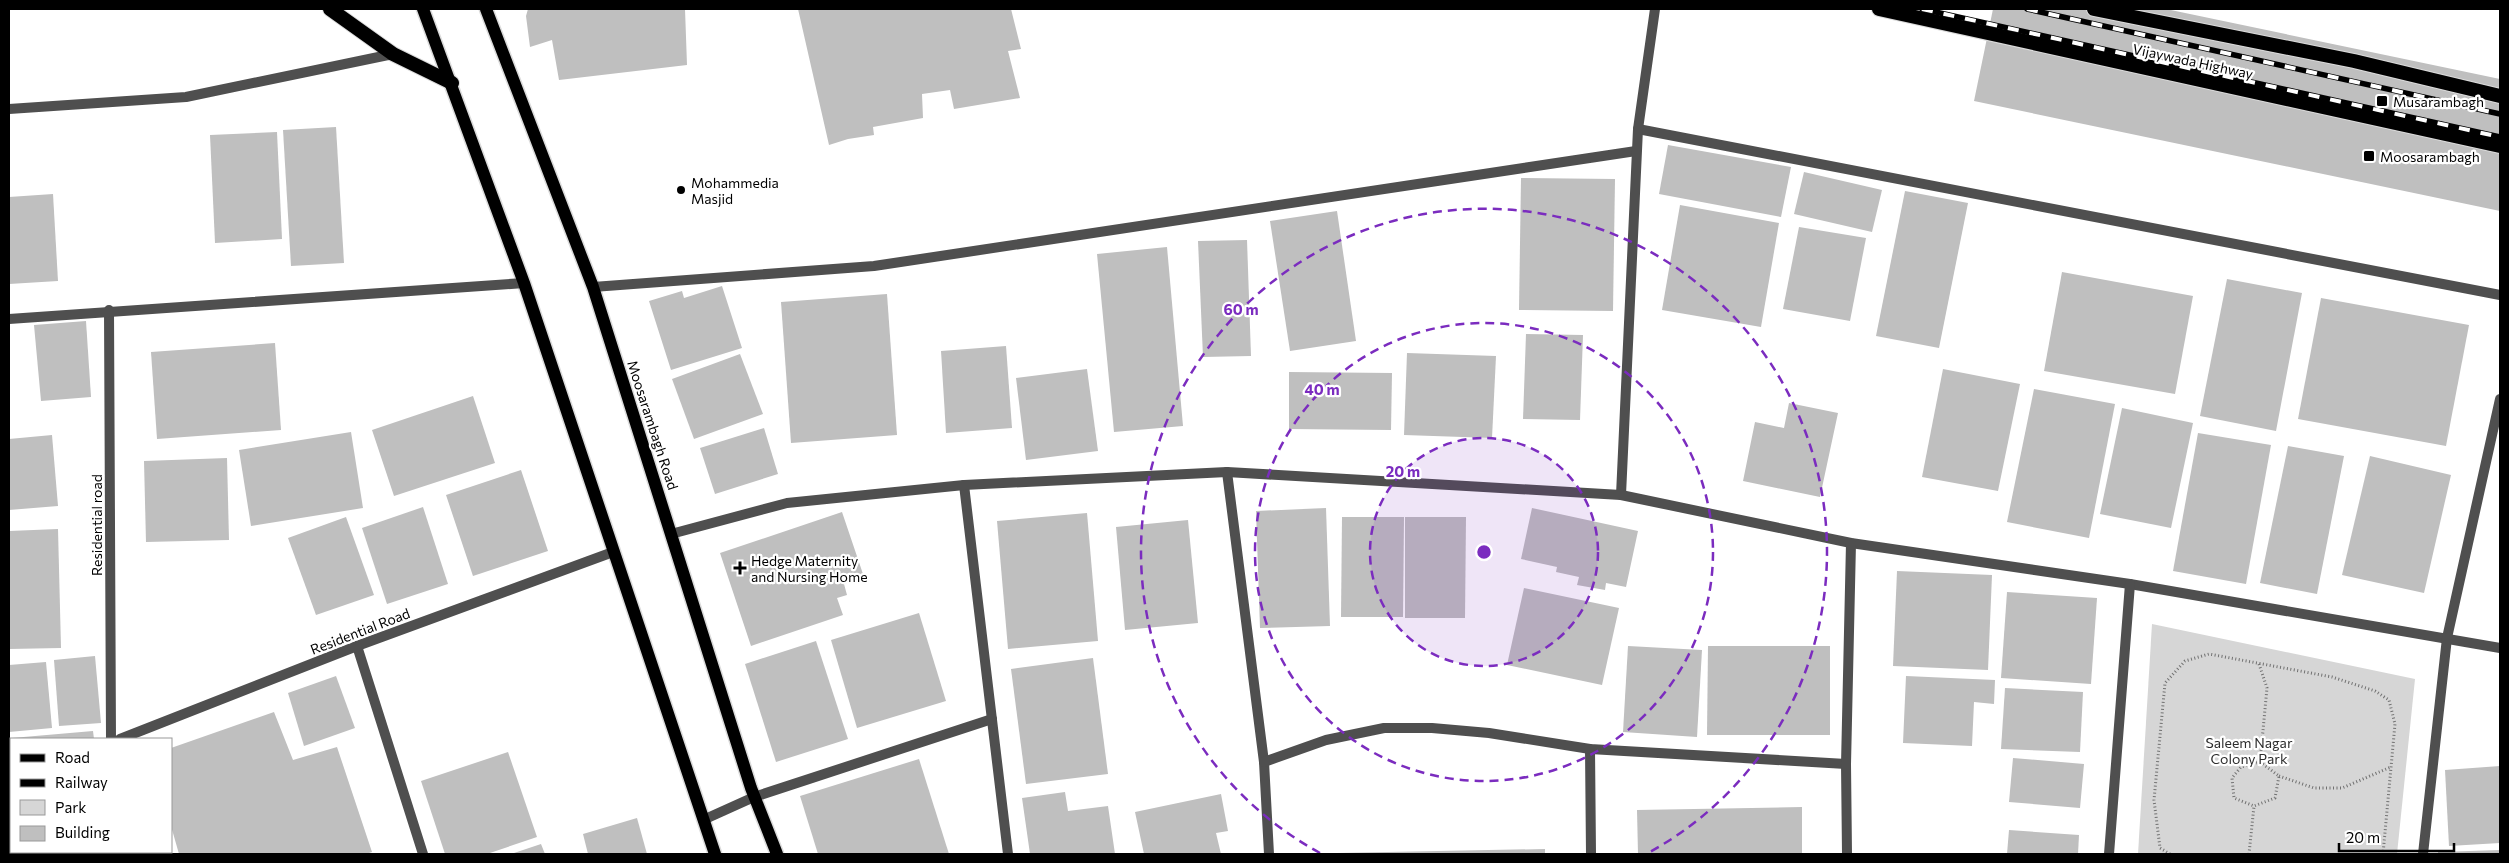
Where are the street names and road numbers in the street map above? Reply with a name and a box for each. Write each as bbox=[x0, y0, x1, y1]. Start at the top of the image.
street label: Vijaywada Highway bbox=[2131, 40, 2255, 82]
street label: Moosarambagh Road bbox=[624, 358, 682, 492]
street label: Residential road bbox=[88, 474, 105, 576]
street label: Residential Road bbox=[308, 604, 412, 658]

